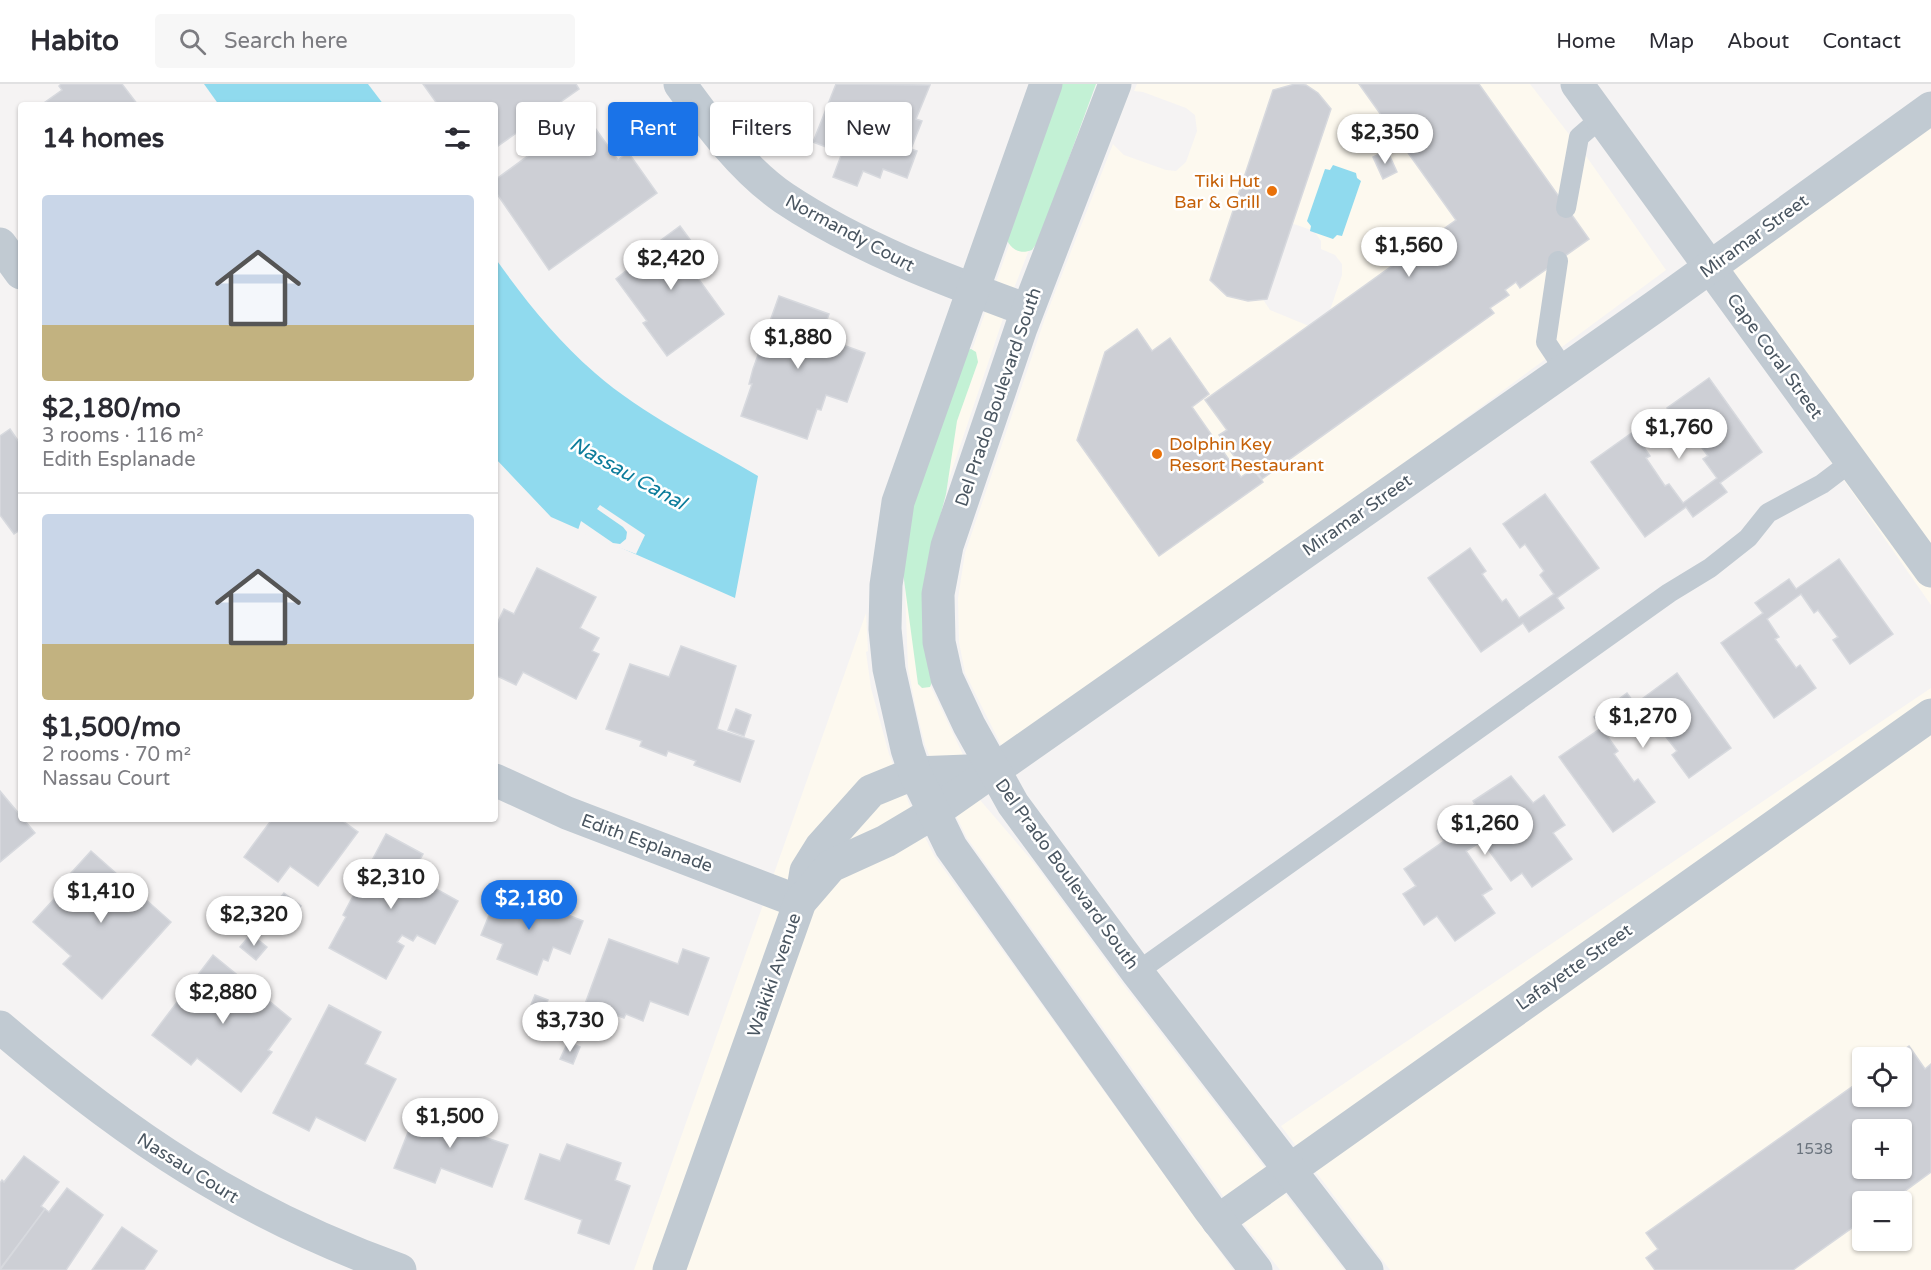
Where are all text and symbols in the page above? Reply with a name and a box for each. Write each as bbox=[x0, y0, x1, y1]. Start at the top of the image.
search box bbox=[155, 14, 575, 68]
text: Habito bbox=[30, 24, 119, 58]
icon: search bbox=[176, 25, 209, 58]
text: Search here bbox=[224, 28, 348, 54]
text: Home bbox=[1556, 29, 1616, 54]
text: Map bbox=[1649, 29, 1694, 54]
text: About bbox=[1727, 29, 1789, 54]
text: Contact bbox=[1822, 29, 1901, 54]
chip: Buy bbox=[516, 102, 596, 156]
chip: Rent bbox=[608, 102, 698, 156]
chip: Filters bbox=[710, 102, 813, 156]
chip: New bbox=[825, 102, 912, 156]
pin: $2,350 bbox=[1336, 114, 1434, 165]
text: $2,350 bbox=[1351, 121, 1419, 145]
icon: filters bbox=[441, 122, 474, 155]
text: 14 homes bbox=[42, 123, 164, 154]
place label: Tiki Hut Bar & Grill bbox=[1174, 170, 1260, 213]
marker: Tiki Hut Bar & Grill bbox=[1265, 184, 1279, 198]
street label: Miramar Street bbox=[1696, 189, 1812, 283]
street label: Normandy Court bbox=[782, 190, 919, 276]
pin: $1,560 bbox=[1360, 227, 1458, 278]
icon: home bbox=[204, 234, 312, 342]
text: $1,560 bbox=[1375, 234, 1443, 258]
pin: $2,420 bbox=[622, 240, 720, 291]
text: $2,420 bbox=[637, 247, 705, 271]
street label: Del Prado Boulevard South bbox=[950, 284, 1046, 510]
street label: Cape Coral Street bbox=[1722, 289, 1828, 423]
pin: $1,880 bbox=[749, 319, 847, 370]
text: $1,880 bbox=[764, 326, 832, 350]
text: $2,180/mo bbox=[42, 393, 181, 424]
pin: $1,760 bbox=[1630, 409, 1728, 460]
text: $1,760 bbox=[1645, 416, 1713, 440]
text: 3 rooms · 116 m² bbox=[42, 424, 204, 448]
water label: Nassau Canal bbox=[565, 432, 691, 517]
place label: Dolphin Key Resort Restaurant bbox=[1169, 433, 1324, 476]
marker: Dolphin Key Resort Restaurant bbox=[1150, 447, 1164, 461]
text: Edith Esplanade bbox=[42, 448, 196, 472]
street label: Miramar Street bbox=[1298, 469, 1416, 561]
icon: home bbox=[204, 553, 312, 661]
pin: $1,270 bbox=[1594, 698, 1692, 749]
text: $1,270 bbox=[1609, 705, 1677, 729]
text: $1,500/mo bbox=[42, 712, 181, 743]
text: 2 rooms · 70 m² bbox=[42, 743, 191, 767]
text: Nassau Court bbox=[42, 767, 170, 791]
street label: Del Prado Boulevard South bbox=[990, 774, 1144, 974]
pin: $1,260 bbox=[1436, 805, 1534, 856]
street label: Edith Esplanade bbox=[578, 809, 716, 877]
text: $1,260 bbox=[1451, 812, 1519, 836]
pin: $2,310 bbox=[342, 859, 440, 910]
text: $2,310 bbox=[357, 866, 425, 890]
pin: $1,410 bbox=[52, 873, 150, 924]
text: $1,410 bbox=[67, 880, 135, 904]
pin: $2,180 bbox=[480, 880, 578, 931]
text: $2,180 bbox=[495, 887, 563, 911]
pin: $2,320 bbox=[205, 896, 303, 947]
text: $2,320 bbox=[220, 903, 288, 927]
street label: Waikiki Avenue bbox=[742, 910, 806, 1040]
street label: Lafayette Street bbox=[1512, 919, 1636, 1015]
pin: $2,880 bbox=[174, 974, 272, 1025]
text: $2,880 bbox=[189, 981, 257, 1005]
pin: $3,730 bbox=[521, 1002, 619, 1053]
text: $3,730 bbox=[536, 1009, 604, 1033]
map controls bbox=[1852, 1047, 1912, 1251]
button: locate bbox=[1852, 1047, 1912, 1107]
pin: $1,500 bbox=[401, 1098, 499, 1149]
text: $1,500 bbox=[416, 1105, 484, 1129]
button: + bbox=[1852, 1119, 1912, 1179]
street label: Nassau Court bbox=[133, 1128, 243, 1208]
house number: 1538 bbox=[1795, 1140, 1833, 1158]
button: − bbox=[1852, 1191, 1912, 1251]

